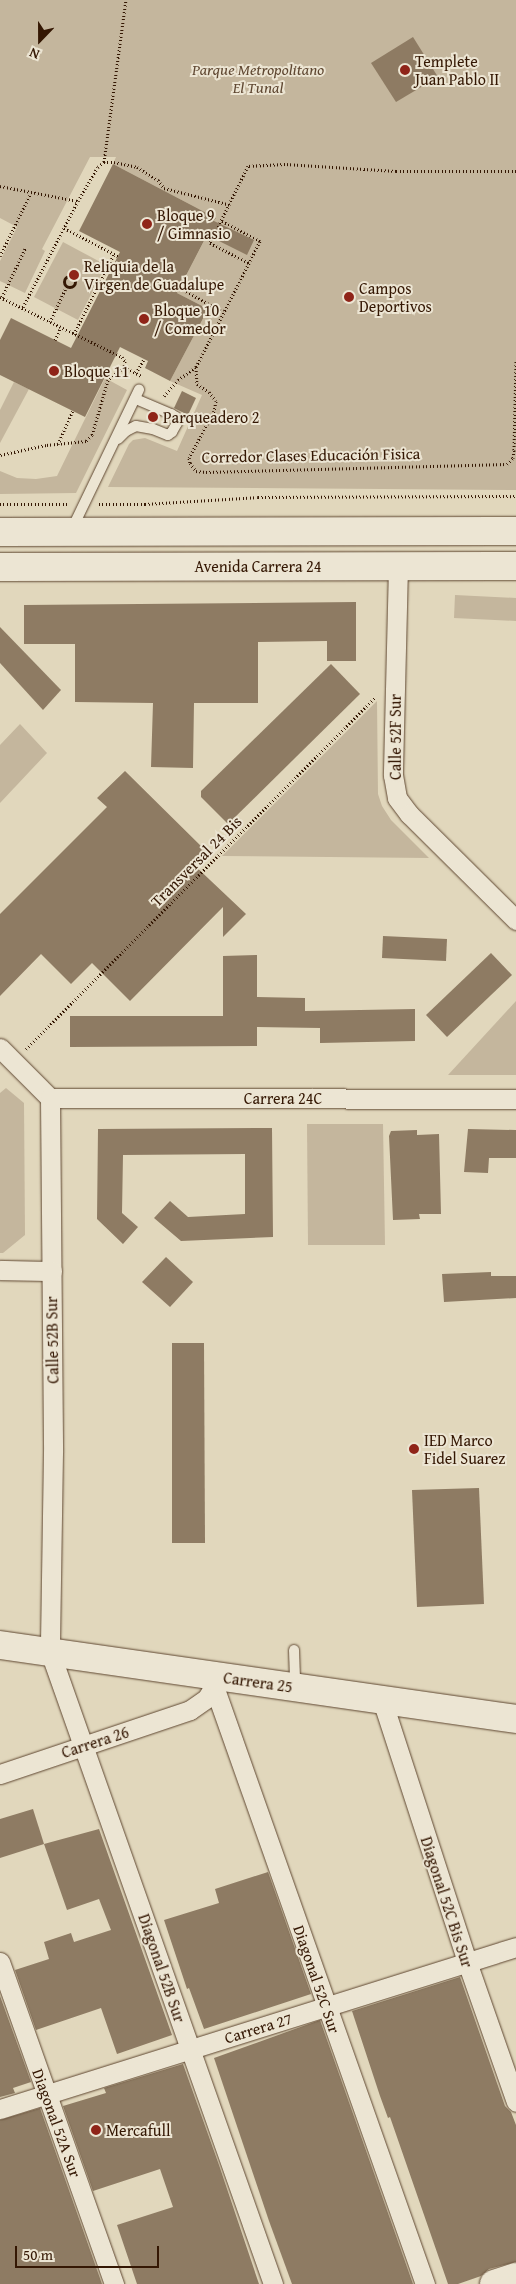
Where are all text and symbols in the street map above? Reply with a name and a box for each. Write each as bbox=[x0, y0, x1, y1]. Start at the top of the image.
north arrow bbox=[15, 15, 65, 65]
text: N bbox=[26, 43, 42, 65]
place label: Templete Juan Pablo II bbox=[415, 51, 499, 89]
park label: Parque Metropolitano El Tunal bbox=[192, 59, 324, 97]
marker: Templete Juan Pablo II bbox=[399, 64, 411, 76]
place label: Bloque 9 / Gimnasio bbox=[157, 205, 231, 243]
marker: Bloque 9 / Gimnasio bbox=[141, 218, 153, 230]
place label: Reliquia de la Virgen de Guadalupe bbox=[84, 256, 224, 294]
marker: Reliquia de la Virgen de Guadalupe bbox=[68, 269, 80, 281]
place label: Campos Deportivos bbox=[359, 278, 432, 316]
marker: Campos Deportivos bbox=[343, 291, 355, 303]
place label: Bloque 10 / Comedor bbox=[154, 300, 226, 338]
marker: Bloque 10 / Comedor bbox=[138, 313, 150, 325]
place label: Bloque 11 bbox=[64, 361, 129, 381]
marker: Bloque 11 bbox=[48, 365, 60, 377]
place label: Parqueadero 2 bbox=[163, 407, 259, 427]
marker: Parqueadero 2 bbox=[147, 411, 159, 423]
street label: Corredor Clases Educación Fisica bbox=[202, 443, 420, 467]
street label: Avenida Carrera 24 bbox=[195, 556, 321, 576]
street label: Calle 52F Sur bbox=[385, 694, 405, 780]
street label: Transversal 24 Bis bbox=[147, 812, 245, 910]
street label: Carrera 24C bbox=[244, 1088, 322, 1108]
street label: Calle 52B Sur bbox=[42, 1296, 62, 1384]
place label: IED Marco Fidel Suarez bbox=[424, 1430, 505, 1468]
marker: IED Marco Fidel Suarez bbox=[408, 1443, 420, 1455]
street label: Carrera 25 bbox=[222, 1668, 294, 1696]
street label: Carrera 26 bbox=[59, 1722, 131, 1762]
street label: Diagonal 52C Bis Sur bbox=[417, 1834, 477, 1970]
street label: Diagonal 52B Sur bbox=[134, 1911, 190, 2025]
street label: Diagonal 52C Sur bbox=[290, 1922, 344, 2036]
street label: Carrera 27 bbox=[222, 2009, 294, 2047]
street label: Diagonal 52A Sur bbox=[28, 2066, 86, 2180]
place label: Mercafull bbox=[106, 2120, 170, 2140]
marker: Mercafull bbox=[90, 2124, 102, 2136]
scale bar bbox=[18, 2236, 161, 2268]
text: 50 m bbox=[23, 2244, 53, 2265]

